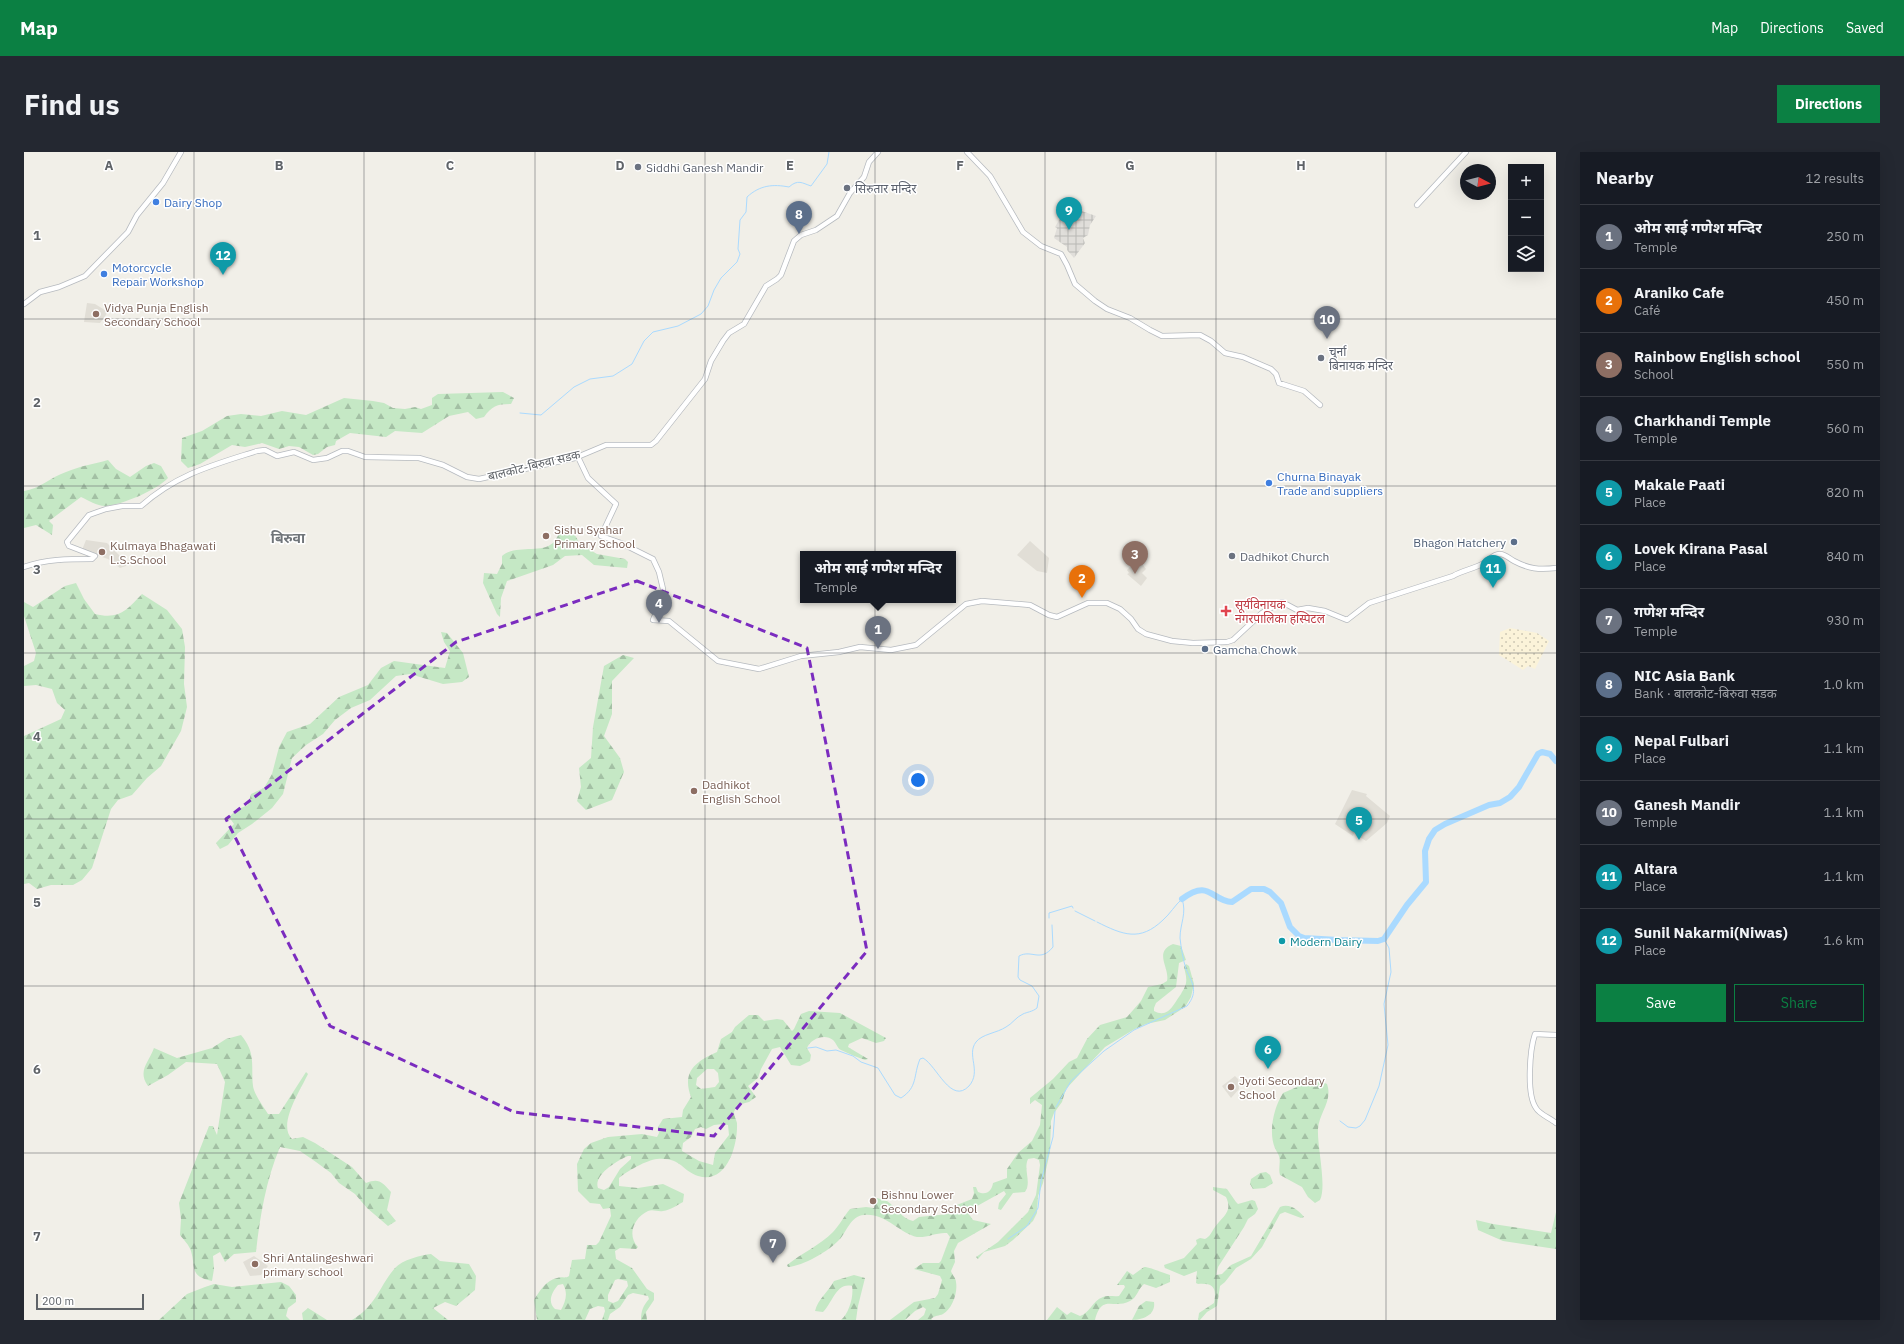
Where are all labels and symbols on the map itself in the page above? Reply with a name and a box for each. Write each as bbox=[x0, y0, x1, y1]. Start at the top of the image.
text: A bbox=[105, 157, 114, 174]
text: B bbox=[275, 157, 284, 174]
text: C bbox=[446, 157, 455, 174]
text: D bbox=[615, 157, 625, 174]
text: E bbox=[786, 157, 794, 174]
text: F bbox=[956, 157, 964, 174]
text: G bbox=[1125, 157, 1135, 174]
text: H bbox=[1296, 157, 1306, 174]
place label: Siddhi Ganesh Mandir bbox=[646, 160, 764, 175]
marker: Siddhi Ganesh Mandir bbox=[633, 162, 643, 172]
north arrow bbox=[1460, 164, 1496, 200]
place label: सिरुतार मन्दिर bbox=[855, 181, 917, 196]
marker: सिरुतार मन्दिर bbox=[842, 183, 852, 193]
place label: Dairy Shop bbox=[164, 195, 222, 210]
marker: Dairy Shop bbox=[151, 197, 161, 207]
pin: 9 bbox=[1056, 197, 1082, 230]
pin: 8 bbox=[786, 201, 812, 234]
text: 1 bbox=[33, 227, 41, 244]
pin: 12 bbox=[210, 242, 236, 275]
place label: Motorcycle Repair Workshop bbox=[112, 260, 204, 289]
marker: Motorcycle Repair Workshop bbox=[99, 269, 109, 279]
place label: Vidya Punja English Secondary School bbox=[104, 300, 209, 329]
pin: 10 bbox=[1314, 306, 1340, 339]
marker: Vidya Punja English Secondary School bbox=[91, 309, 101, 319]
place label: चुर्ना बिनायक मन्दिर bbox=[1329, 344, 1394, 373]
marker: चुर्ना बिनायक मन्दिर bbox=[1316, 353, 1326, 363]
text: 2 bbox=[33, 394, 41, 411]
street label: बालकोट-बिरुवा सडक bbox=[486, 446, 583, 484]
place label: Churna Binayak Trade and suppliers bbox=[1277, 469, 1383, 498]
marker: Churna Binayak Trade and suppliers bbox=[1264, 478, 1274, 488]
place label: Sishu Syahar Primary School bbox=[554, 522, 635, 551]
district label: बिरुवा bbox=[271, 529, 306, 547]
marker: Sishu Syahar Primary School bbox=[541, 531, 551, 541]
place label: Bhagon Hatchery bbox=[1413, 535, 1506, 550]
marker: Bhagon Hatchery bbox=[1509, 537, 1519, 547]
place label: Kulmaya Bhagawati L.S.School bbox=[110, 538, 216, 567]
pin: 3 bbox=[1122, 541, 1148, 574]
marker: Kulmaya Bhagawati L.S.School bbox=[97, 547, 107, 557]
place label: Dadhikot Church bbox=[1240, 549, 1329, 564]
marker: Dadhikot Church bbox=[1227, 551, 1237, 561]
pin: 11 bbox=[1480, 555, 1506, 588]
text: 3 bbox=[33, 561, 41, 578]
pin: 2 bbox=[1069, 565, 1095, 598]
pin: 4 bbox=[646, 590, 672, 623]
place label: सूर्यविनायक नगरपालिका हस्पिटल bbox=[1235, 597, 1326, 626]
marker: सूर्यविनायक नगरपालिका हस्पिटल bbox=[1220, 605, 1232, 617]
pin: 1 bbox=[865, 616, 891, 649]
place label: Gamcha Chowk bbox=[1213, 642, 1297, 657]
marker: Gamcha Chowk bbox=[1200, 644, 1210, 654]
text: 4 bbox=[33, 728, 41, 745]
your location bbox=[908, 770, 928, 790]
place label: Dadhikot English School bbox=[702, 777, 780, 806]
marker: Dadhikot English School bbox=[689, 786, 699, 796]
pin: 5 bbox=[1346, 807, 1372, 840]
text: 5 bbox=[33, 894, 41, 911]
place label: Modern Dairy bbox=[1290, 934, 1362, 949]
marker: Modern Dairy bbox=[1277, 936, 1287, 946]
pin: 6 bbox=[1255, 1036, 1281, 1069]
text: 6 bbox=[33, 1061, 41, 1078]
place label: Jyoti Secondary School bbox=[1239, 1073, 1325, 1102]
marker: Jyoti Secondary School bbox=[1226, 1082, 1236, 1092]
place label: Bishnu Lower Secondary School bbox=[881, 1187, 977, 1216]
marker: Bishnu Lower Secondary School bbox=[868, 1196, 878, 1206]
text: 7 bbox=[33, 1228, 41, 1245]
pin: 7 bbox=[760, 1230, 786, 1263]
place label: Shri Antalingeshwari primary school bbox=[263, 1250, 374, 1279]
marker: Shri Antalingeshwari primary school bbox=[250, 1259, 260, 1269]
scale bar bbox=[36, 1292, 144, 1311]

